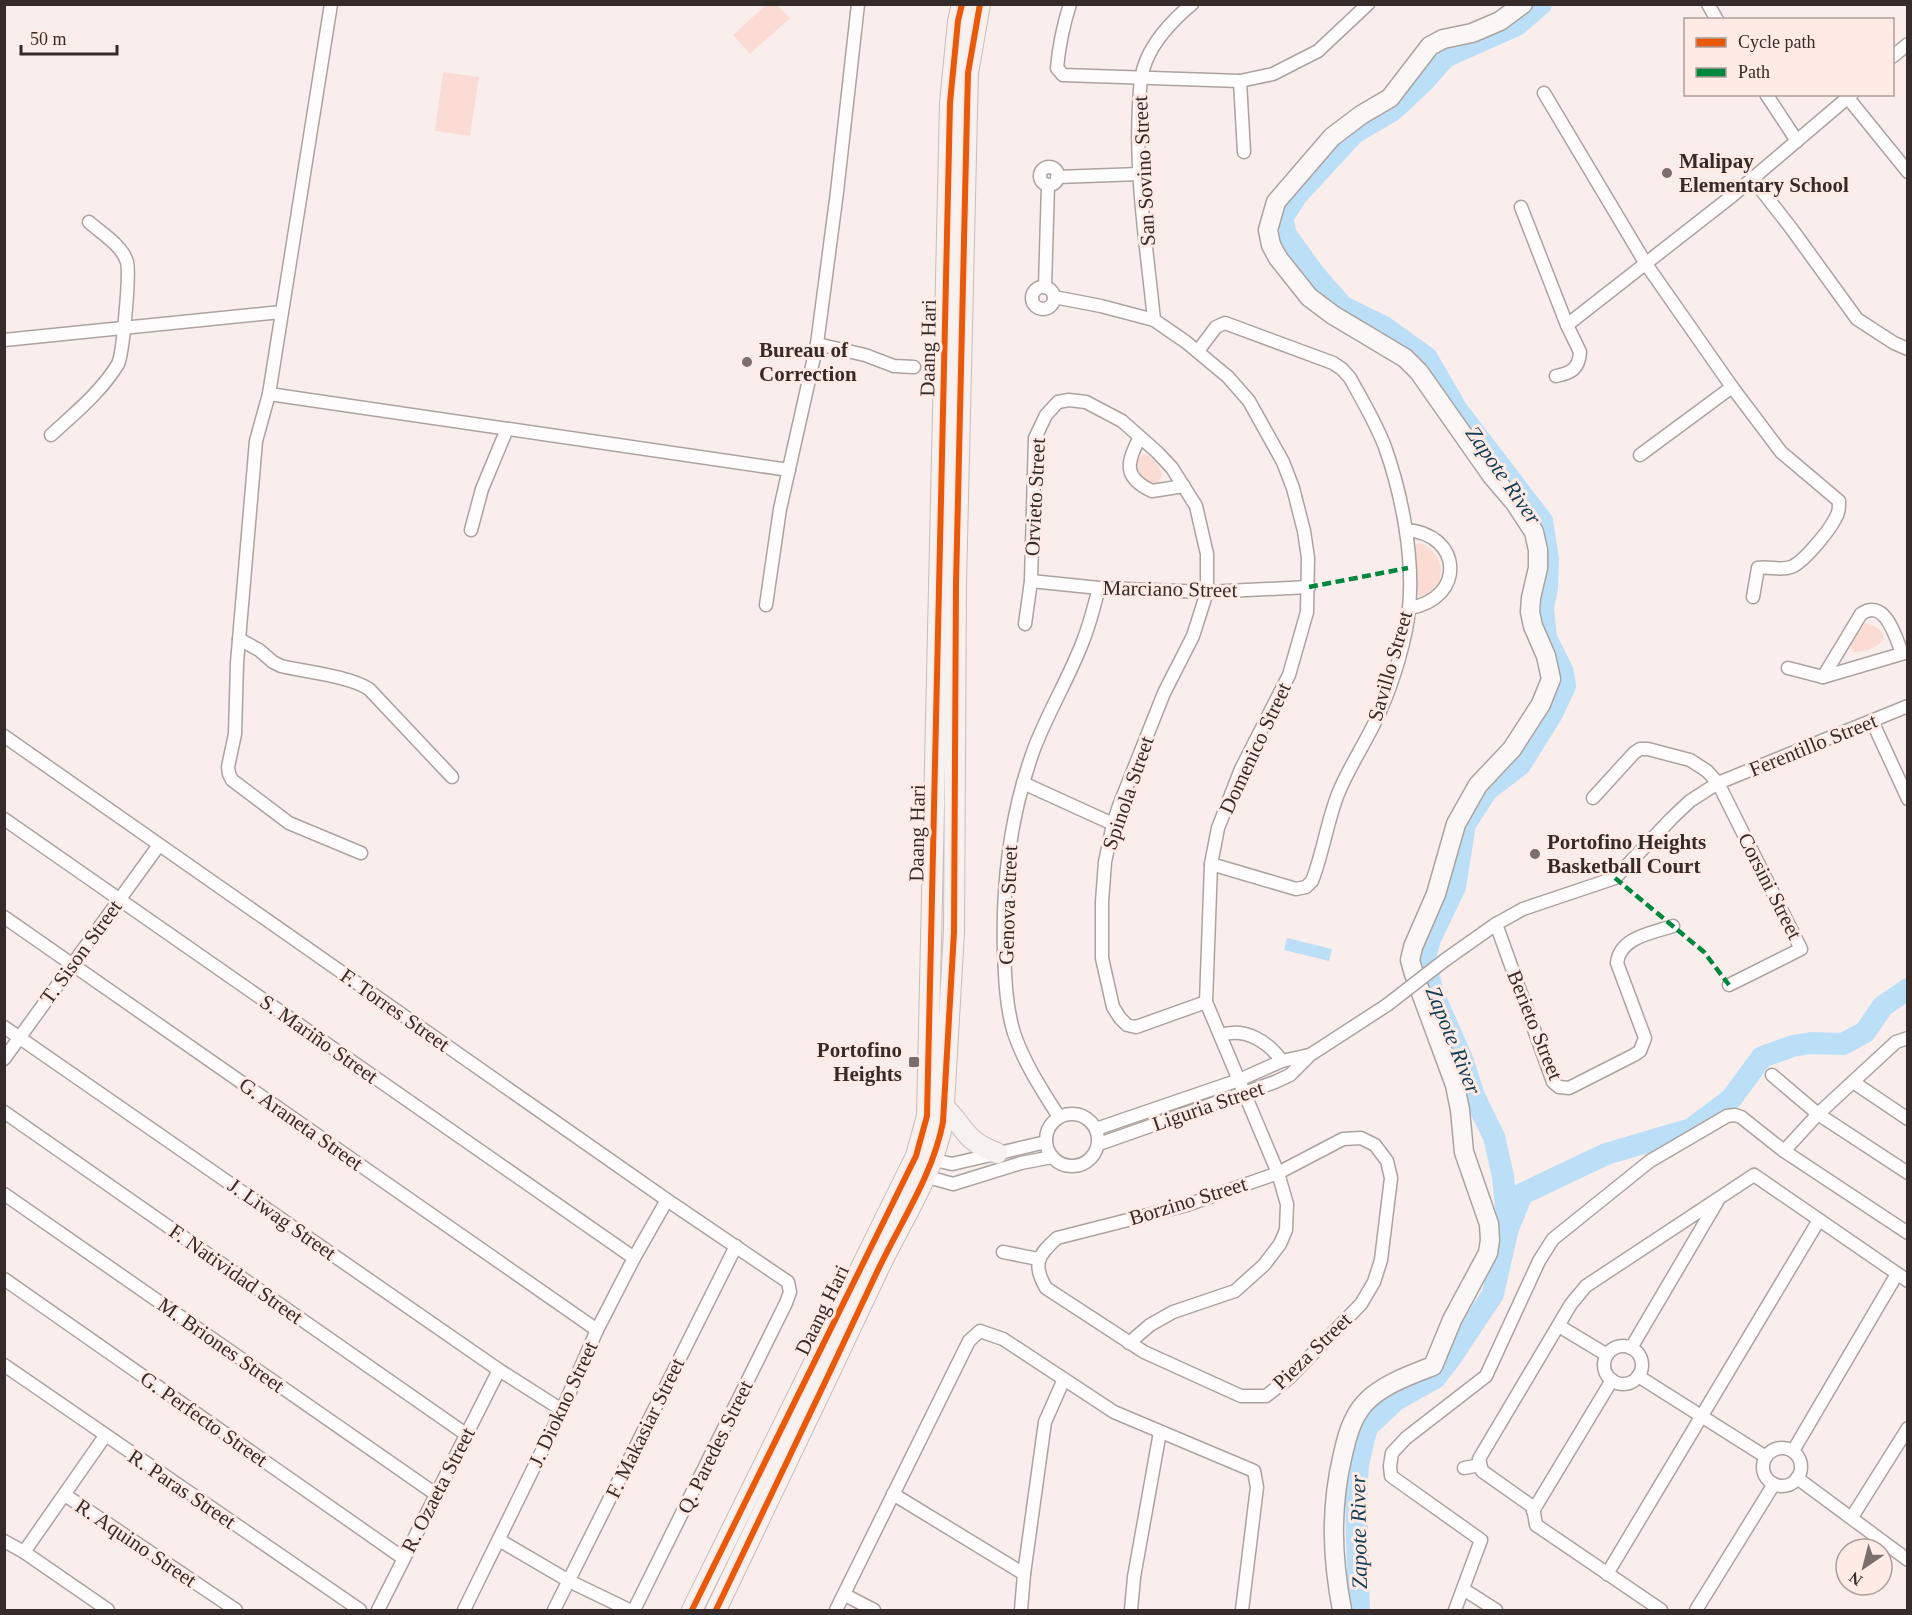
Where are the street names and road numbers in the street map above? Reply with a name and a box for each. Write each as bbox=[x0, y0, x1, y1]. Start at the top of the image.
street label: San Sovino Street bbox=[1128, 95, 1160, 247]
street label: Daang Hari bbox=[915, 299, 941, 397]
street label: Orvieto Street bbox=[1020, 437, 1050, 557]
street label: Marciano Street bbox=[1102, 576, 1238, 602]
street label: Savillo Street bbox=[1363, 608, 1417, 724]
street label: Domenico Street bbox=[1214, 679, 1296, 817]
street label: Ferentillo Street bbox=[1746, 708, 1881, 782]
street label: Spinola Street bbox=[1097, 733, 1159, 853]
street label: Daang Hari bbox=[904, 784, 930, 882]
street label: Corsini Street bbox=[1733, 829, 1807, 943]
street label: Genova Street bbox=[994, 845, 1022, 965]
street label: T. Sison Street bbox=[35, 895, 127, 1009]
street label: F. Torres Street bbox=[336, 964, 454, 1057]
street label: Berieto Street bbox=[1502, 967, 1568, 1083]
street label: S. Mariño Street bbox=[255, 990, 383, 1089]
street label: G. Araneta Street bbox=[235, 1073, 367, 1176]
street label: Liguria Street bbox=[1149, 1076, 1267, 1136]
street label: Borzino Street bbox=[1126, 1172, 1250, 1230]
street label: J. Liwag Street bbox=[223, 1173, 341, 1265]
street label: F. Natividad Street bbox=[165, 1219, 308, 1329]
street label: Daang Hari bbox=[790, 1261, 854, 1359]
street label: M. Briones Street bbox=[153, 1293, 289, 1398]
street label: Pieza Street bbox=[1268, 1308, 1356, 1394]
street label: J. Diokno Street bbox=[523, 1337, 603, 1471]
street label: F. Makasiar Street bbox=[601, 1354, 689, 1502]
street label: G. Perfecto Street bbox=[136, 1366, 272, 1472]
street label: Q. Paredes Street bbox=[672, 1376, 758, 1518]
street label: R. Ozaeta Street bbox=[396, 1423, 480, 1556]
street label: R. Paras Street bbox=[124, 1444, 240, 1534]
street label: R. Aquino Street bbox=[71, 1494, 201, 1592]

